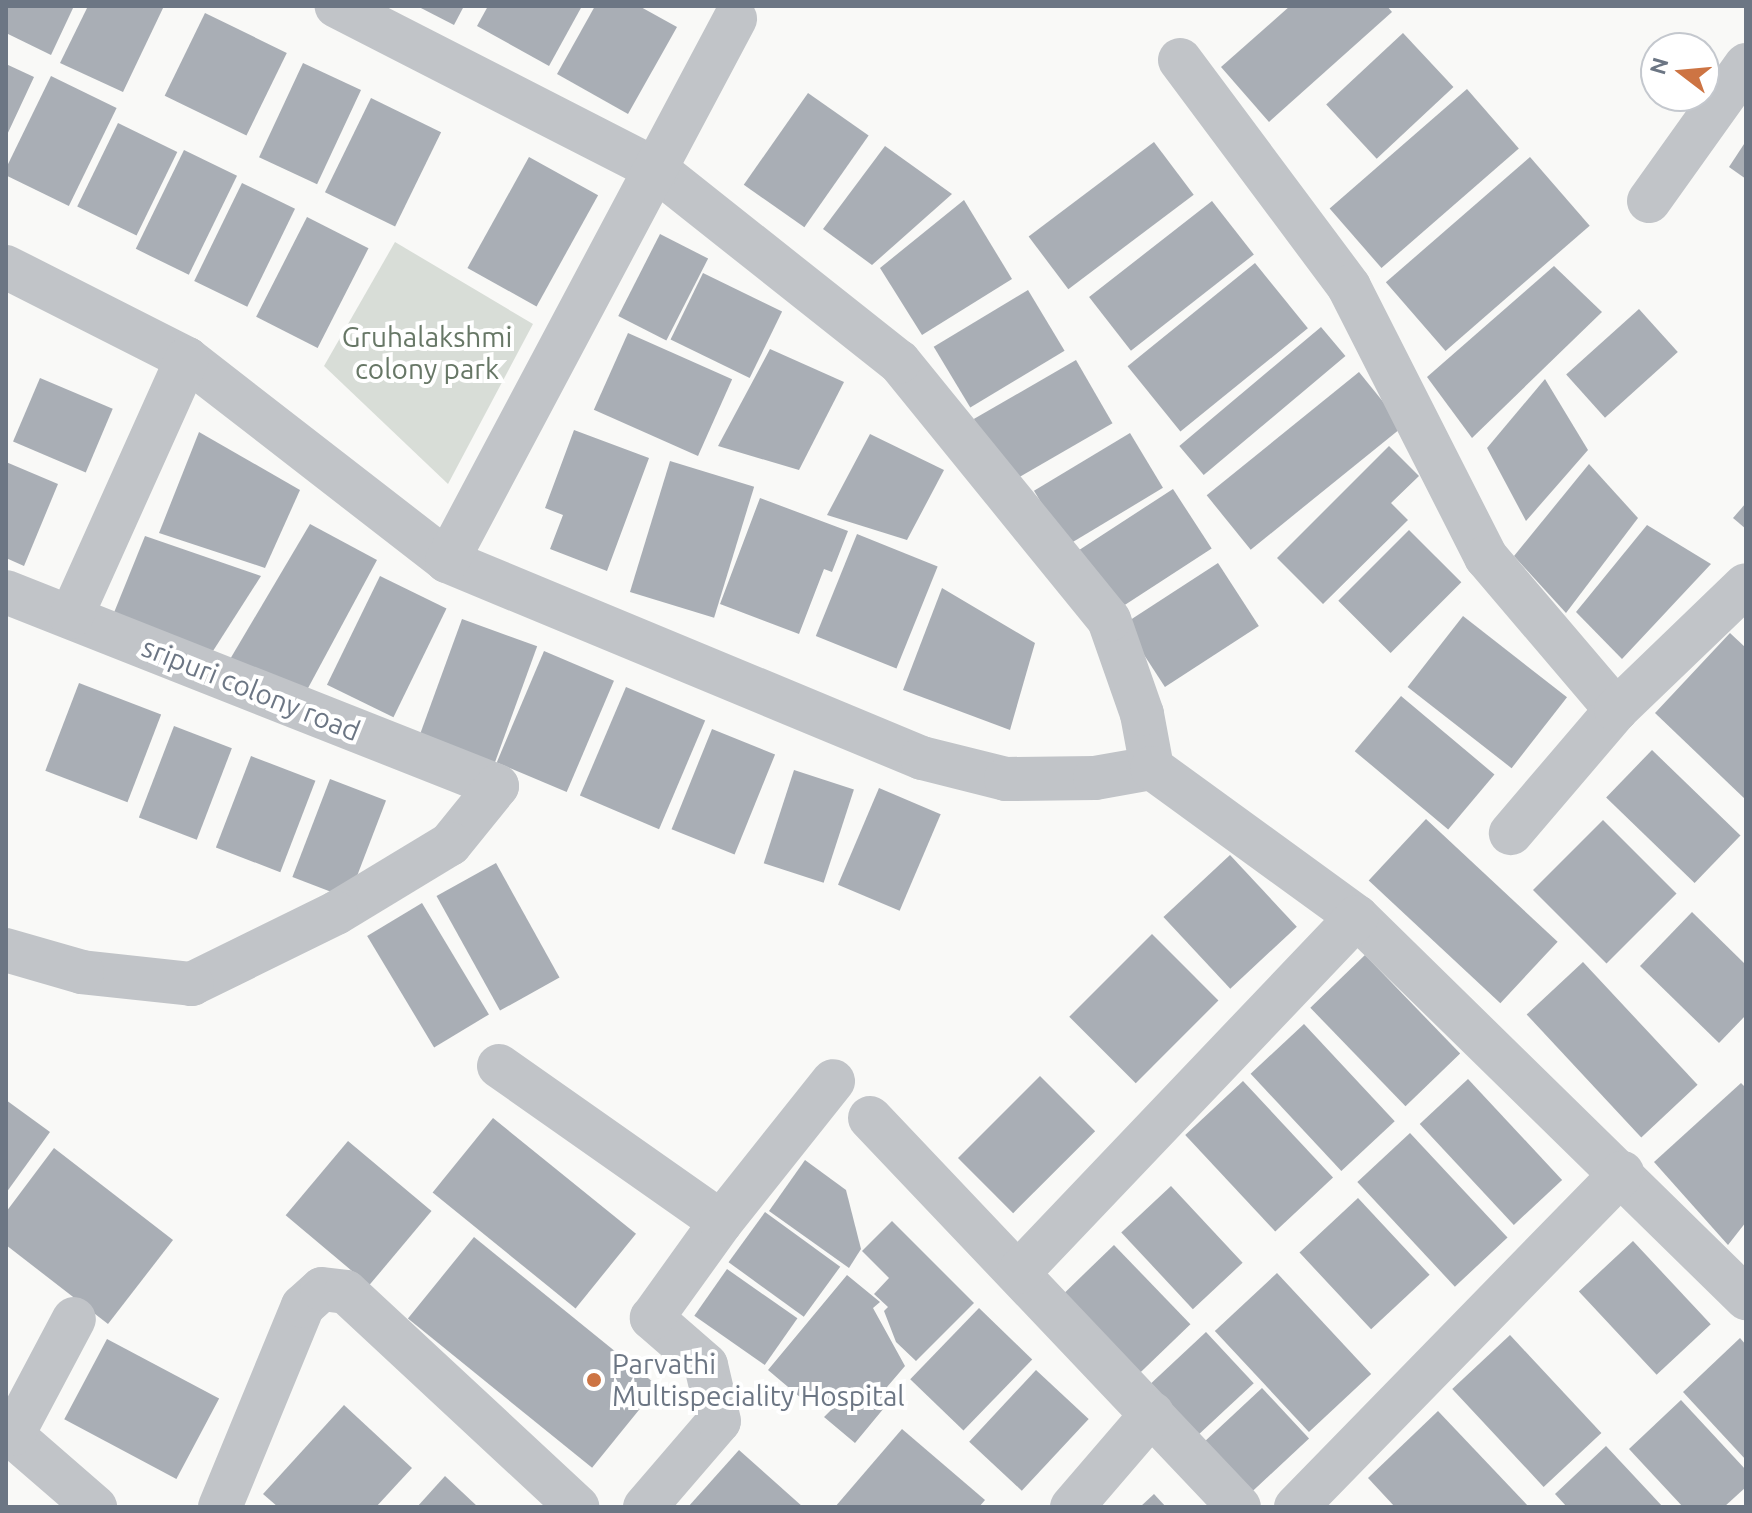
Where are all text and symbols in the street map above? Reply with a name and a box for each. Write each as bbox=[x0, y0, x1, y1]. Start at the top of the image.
north arrow bbox=[1640, 32, 1720, 112]
text: N bbox=[1644, 54, 1673, 77]
park label: Gruhalakshmi colony park bbox=[342, 320, 512, 386]
street label: sripuri colony road bbox=[137, 630, 365, 748]
place label: Parvathi Multispeciality Hospital bbox=[612, 1347, 905, 1413]
marker: Parvathi Multispeciality Hospital bbox=[583, 1369, 605, 1391]

